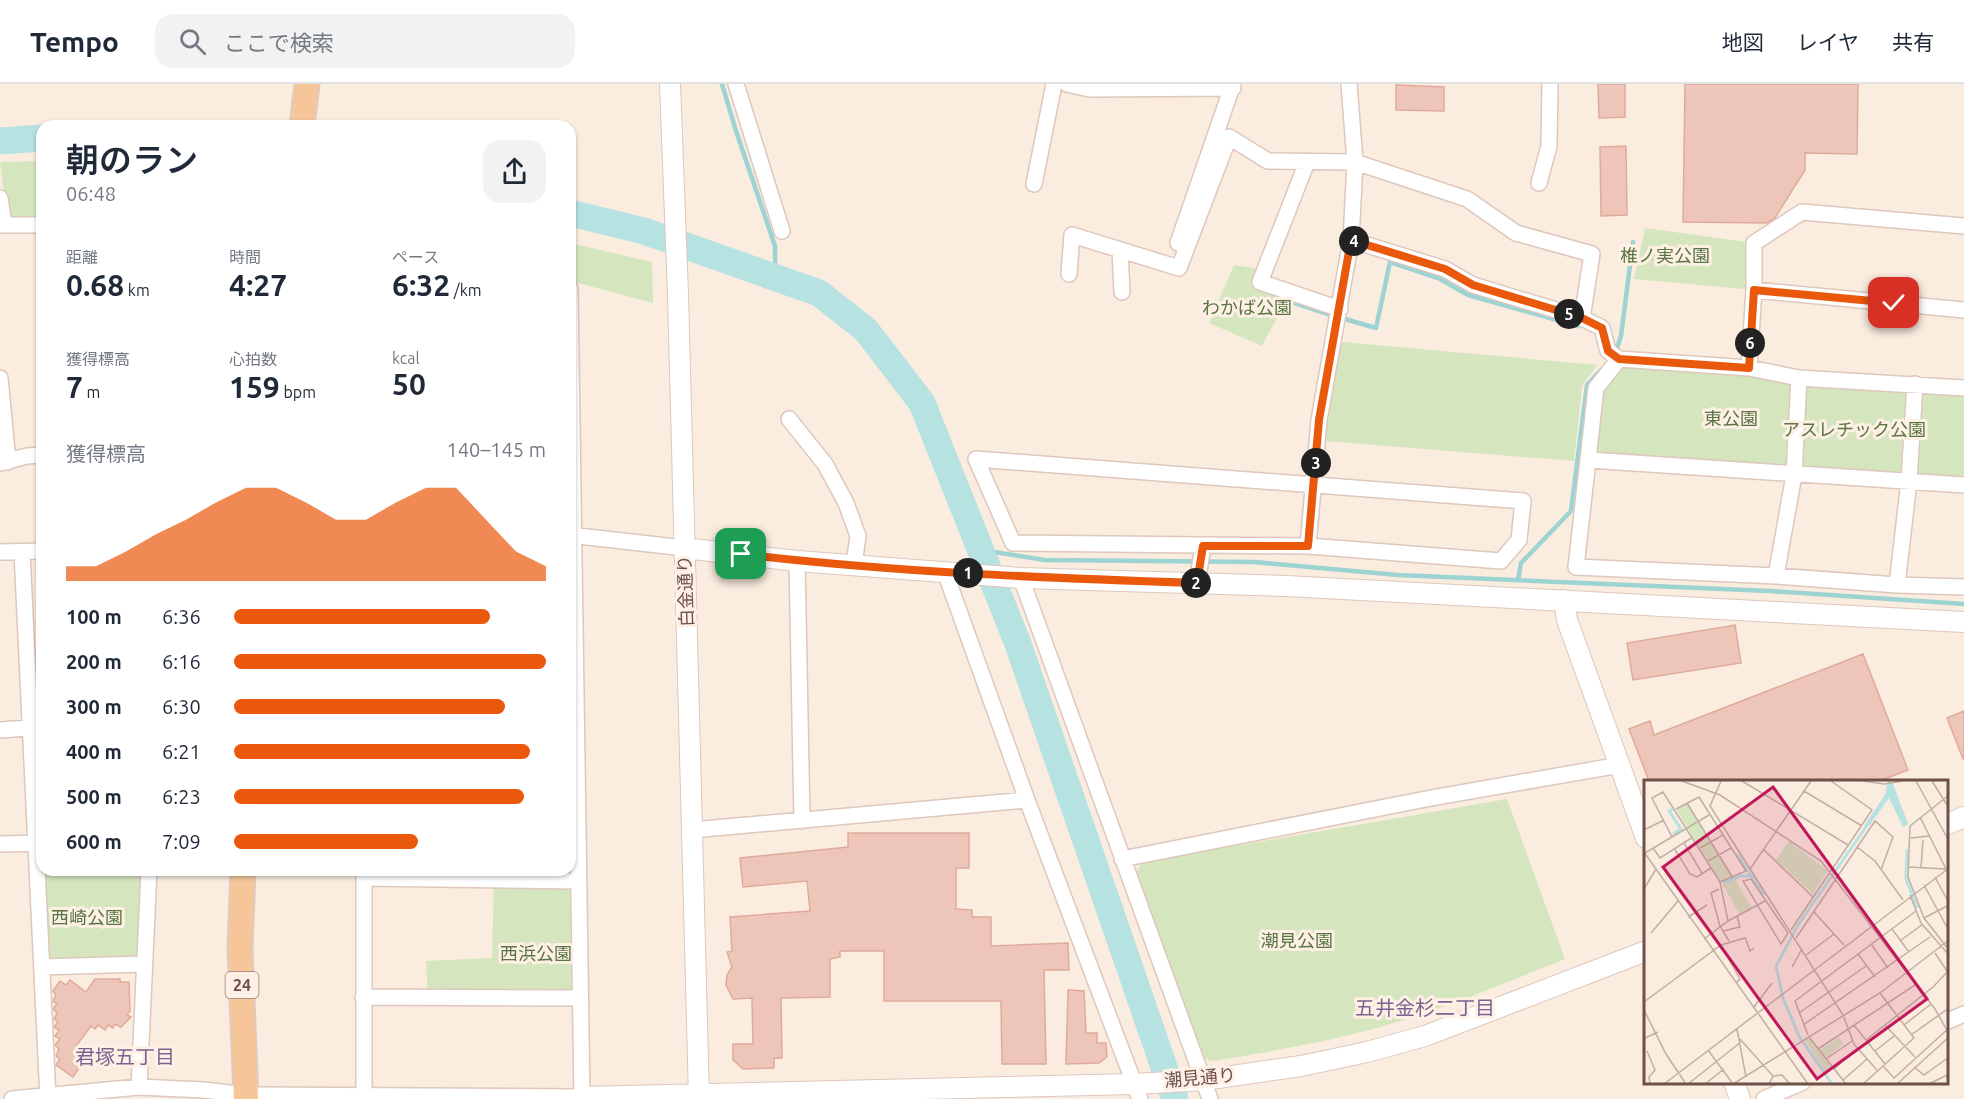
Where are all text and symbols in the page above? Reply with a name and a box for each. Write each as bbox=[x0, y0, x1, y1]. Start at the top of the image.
search box bbox=[155, 14, 575, 68]
icon: search bbox=[176, 25, 209, 58]
text: Tempo bbox=[30, 26, 119, 57]
text: ここで検索 bbox=[224, 30, 334, 55]
text: 地図 bbox=[1722, 30, 1764, 54]
text: レイヤ bbox=[1797, 30, 1859, 54]
text: 共有 bbox=[1892, 30, 1934, 54]
button: share bbox=[483, 140, 546, 203]
text: 朝のラン bbox=[66, 141, 198, 178]
text: 06:48 bbox=[66, 182, 116, 205]
pin: 4 bbox=[1339, 226, 1369, 256]
text: 4 bbox=[1349, 232, 1359, 250]
park label: 椎ノ実公園 bbox=[1620, 245, 1710, 265]
text: 距離 bbox=[66, 248, 98, 266]
text: 時間 bbox=[229, 248, 261, 266]
text: ペース bbox=[392, 248, 439, 266]
text: 0.68 bbox=[66, 268, 124, 302]
text: 4:27 bbox=[229, 268, 287, 302]
text: 6:32 bbox=[392, 268, 450, 302]
pin bbox=[1868, 277, 1919, 328]
text: km bbox=[124, 281, 150, 299]
text: /km bbox=[450, 281, 482, 299]
icon: check bbox=[1877, 286, 1910, 319]
park label: わかば公園 bbox=[1202, 297, 1292, 317]
pin: 5 bbox=[1554, 299, 1584, 329]
text: 5 bbox=[1564, 305, 1574, 323]
pin: 6 bbox=[1735, 328, 1765, 358]
text: 6 bbox=[1745, 334, 1755, 352]
text: kcal bbox=[392, 349, 420, 367]
text: 獲得標高 bbox=[66, 350, 130, 368]
text: 心拍数 bbox=[229, 350, 277, 368]
text: 50 bbox=[392, 367, 426, 401]
text: 7 bbox=[66, 370, 83, 404]
text: 159 bbox=[229, 370, 280, 404]
text: m bbox=[83, 383, 100, 401]
text: bpm bbox=[280, 383, 316, 401]
park label: 東公園 bbox=[1704, 408, 1758, 428]
park label: アスレチック公園 bbox=[1782, 419, 1926, 439]
text: 140–145 m bbox=[447, 438, 546, 461]
text: 獲得標高 bbox=[66, 442, 146, 465]
pin: 3 bbox=[1301, 448, 1331, 478]
text: 3 bbox=[1311, 454, 1321, 472]
pin bbox=[715, 528, 766, 579]
icon: arrive bbox=[724, 537, 757, 570]
street label: 白金通り bbox=[674, 555, 696, 627]
pin: 1 bbox=[953, 558, 983, 588]
text: 1 bbox=[963, 564, 973, 582]
pin: 2 bbox=[1181, 568, 1211, 598]
text: 2 bbox=[1191, 574, 1201, 592]
text: 100 m bbox=[66, 605, 122, 628]
text: 6:36 bbox=[162, 605, 201, 628]
text: 200 m bbox=[66, 650, 122, 673]
text: 6:16 bbox=[162, 650, 201, 673]
text: 300 m bbox=[66, 695, 122, 718]
text: 6:30 bbox=[162, 695, 201, 718]
text: 400 m bbox=[66, 740, 122, 763]
text: 6:21 bbox=[162, 740, 201, 763]
inset map bbox=[1644, 780, 1949, 1084]
text: 500 m bbox=[66, 785, 122, 808]
text: 6:23 bbox=[162, 785, 201, 808]
text: 600 m bbox=[66, 830, 122, 853]
text: 7:09 bbox=[162, 830, 201, 853]
park label: 西崎公園 bbox=[51, 907, 123, 927]
park label: 潮見公園 bbox=[1261, 930, 1333, 950]
park label: 西浜公園 bbox=[500, 943, 572, 963]
road number: 24 bbox=[226, 972, 258, 998]
district label: 五井金杉二丁目 bbox=[1355, 996, 1495, 1019]
district label: 君塚五丁目 bbox=[75, 1045, 175, 1068]
street label: 潮見通り bbox=[1163, 1064, 1237, 1090]

